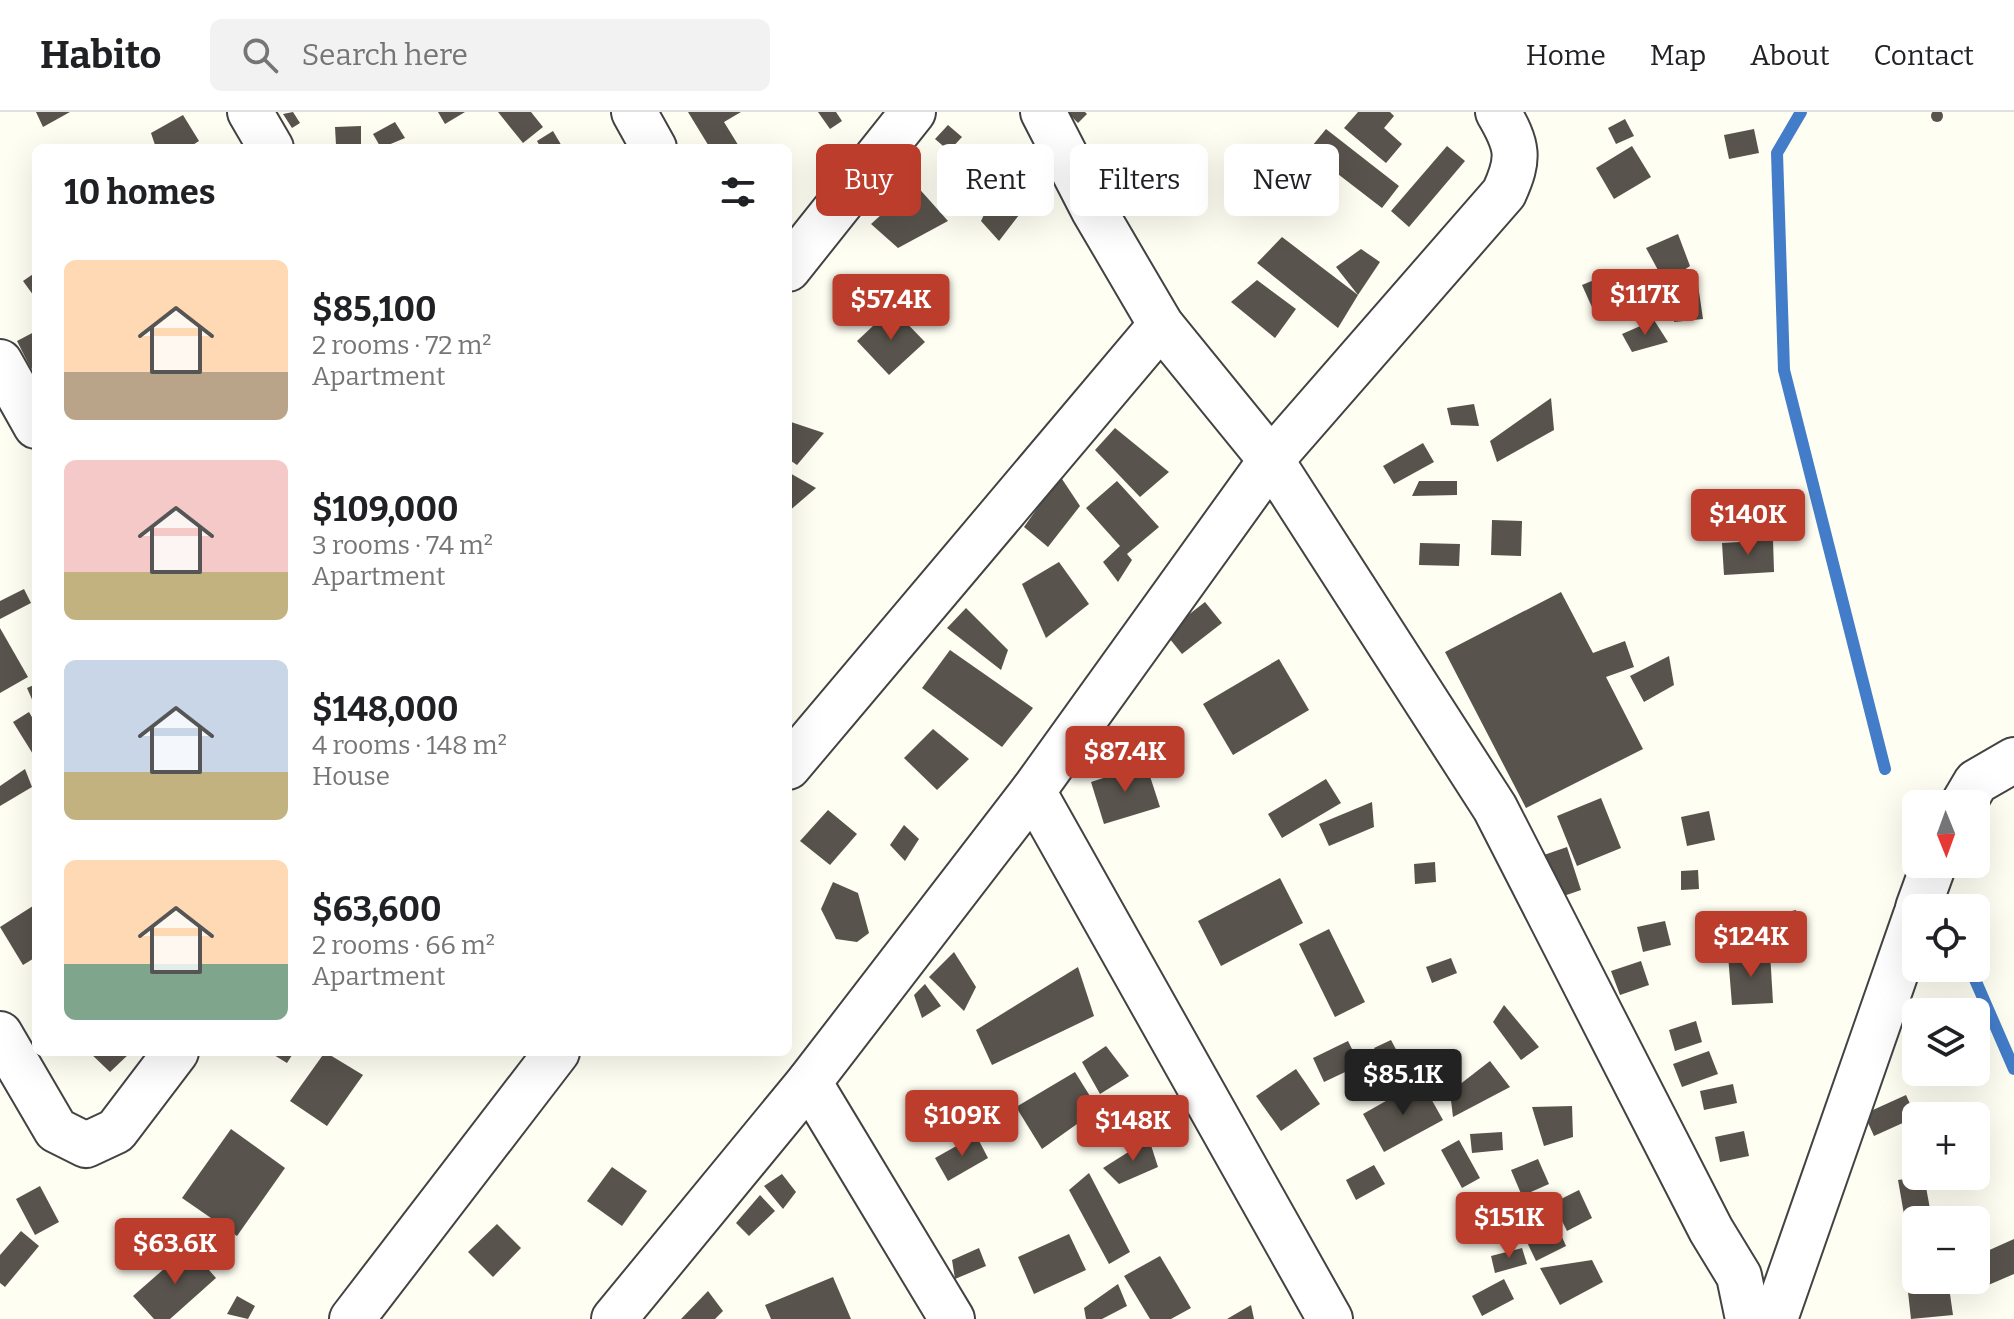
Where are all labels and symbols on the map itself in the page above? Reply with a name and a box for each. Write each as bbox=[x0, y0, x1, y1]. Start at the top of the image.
pin: $117K bbox=[1589, 269, 1701, 337]
pin: $57.4K bbox=[826, 274, 956, 342]
pin: $140K bbox=[1692, 489, 1804, 557]
pin: $87.4K bbox=[1060, 726, 1190, 794]
north arrow bbox=[1902, 790, 1990, 878]
pin: $124K bbox=[1695, 911, 1807, 979]
pin: $85.1K bbox=[1338, 1049, 1468, 1117]
pin: $109K bbox=[906, 1090, 1018, 1158]
pin: $148K bbox=[1077, 1095, 1189, 1163]
pin: $151K bbox=[1453, 1192, 1565, 1260]
pin: $63.6K bbox=[110, 1218, 240, 1286]

